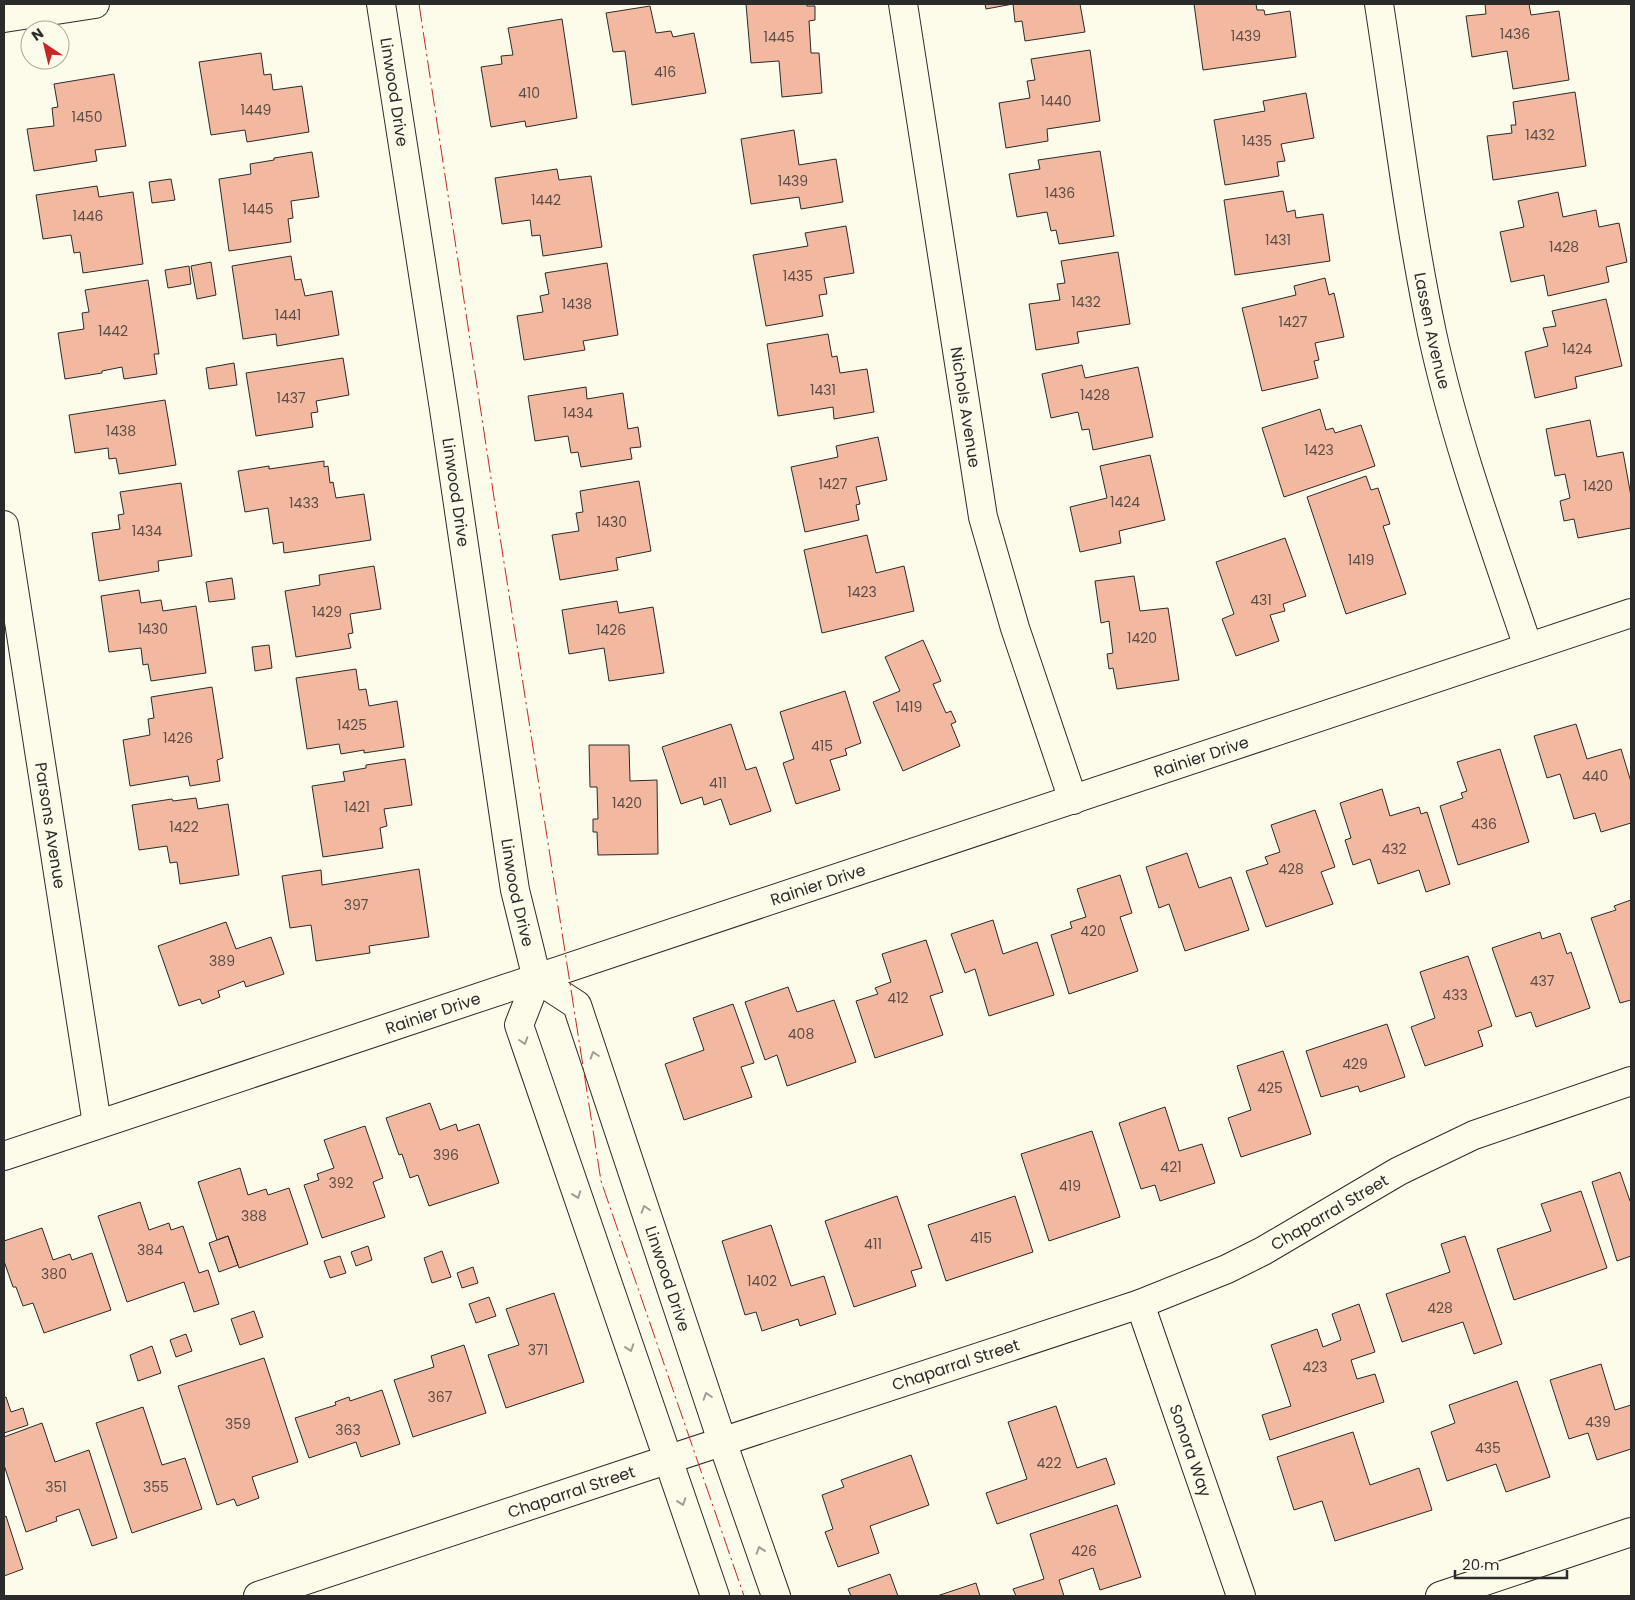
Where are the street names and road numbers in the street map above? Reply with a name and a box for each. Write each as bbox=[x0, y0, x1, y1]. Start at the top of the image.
street label: Linwood Drive bbox=[375, 36, 415, 148]
street label: Lassen Avenue bbox=[1409, 270, 1456, 392]
street label: Nichols Avenue bbox=[945, 345, 987, 469]
street label: Linwood Drive bbox=[437, 436, 476, 548]
street label: Rainier Drive bbox=[1151, 730, 1252, 783]
street label: Parsons Avenue bbox=[29, 761, 72, 890]
street label: Linwood Drive bbox=[496, 837, 540, 949]
street label: Rainier Drive bbox=[767, 858, 869, 911]
street label: Rainier Drive bbox=[382, 986, 483, 1039]
street label: Chaparral Street bbox=[1266, 1168, 1393, 1256]
street label: Linwood Drive bbox=[640, 1223, 696, 1334]
street label: Chaparral Street bbox=[889, 1333, 1022, 1396]
street label: Sonora Way bbox=[1164, 1401, 1217, 1500]
street label: Chaparral Street bbox=[504, 1460, 638, 1524]

